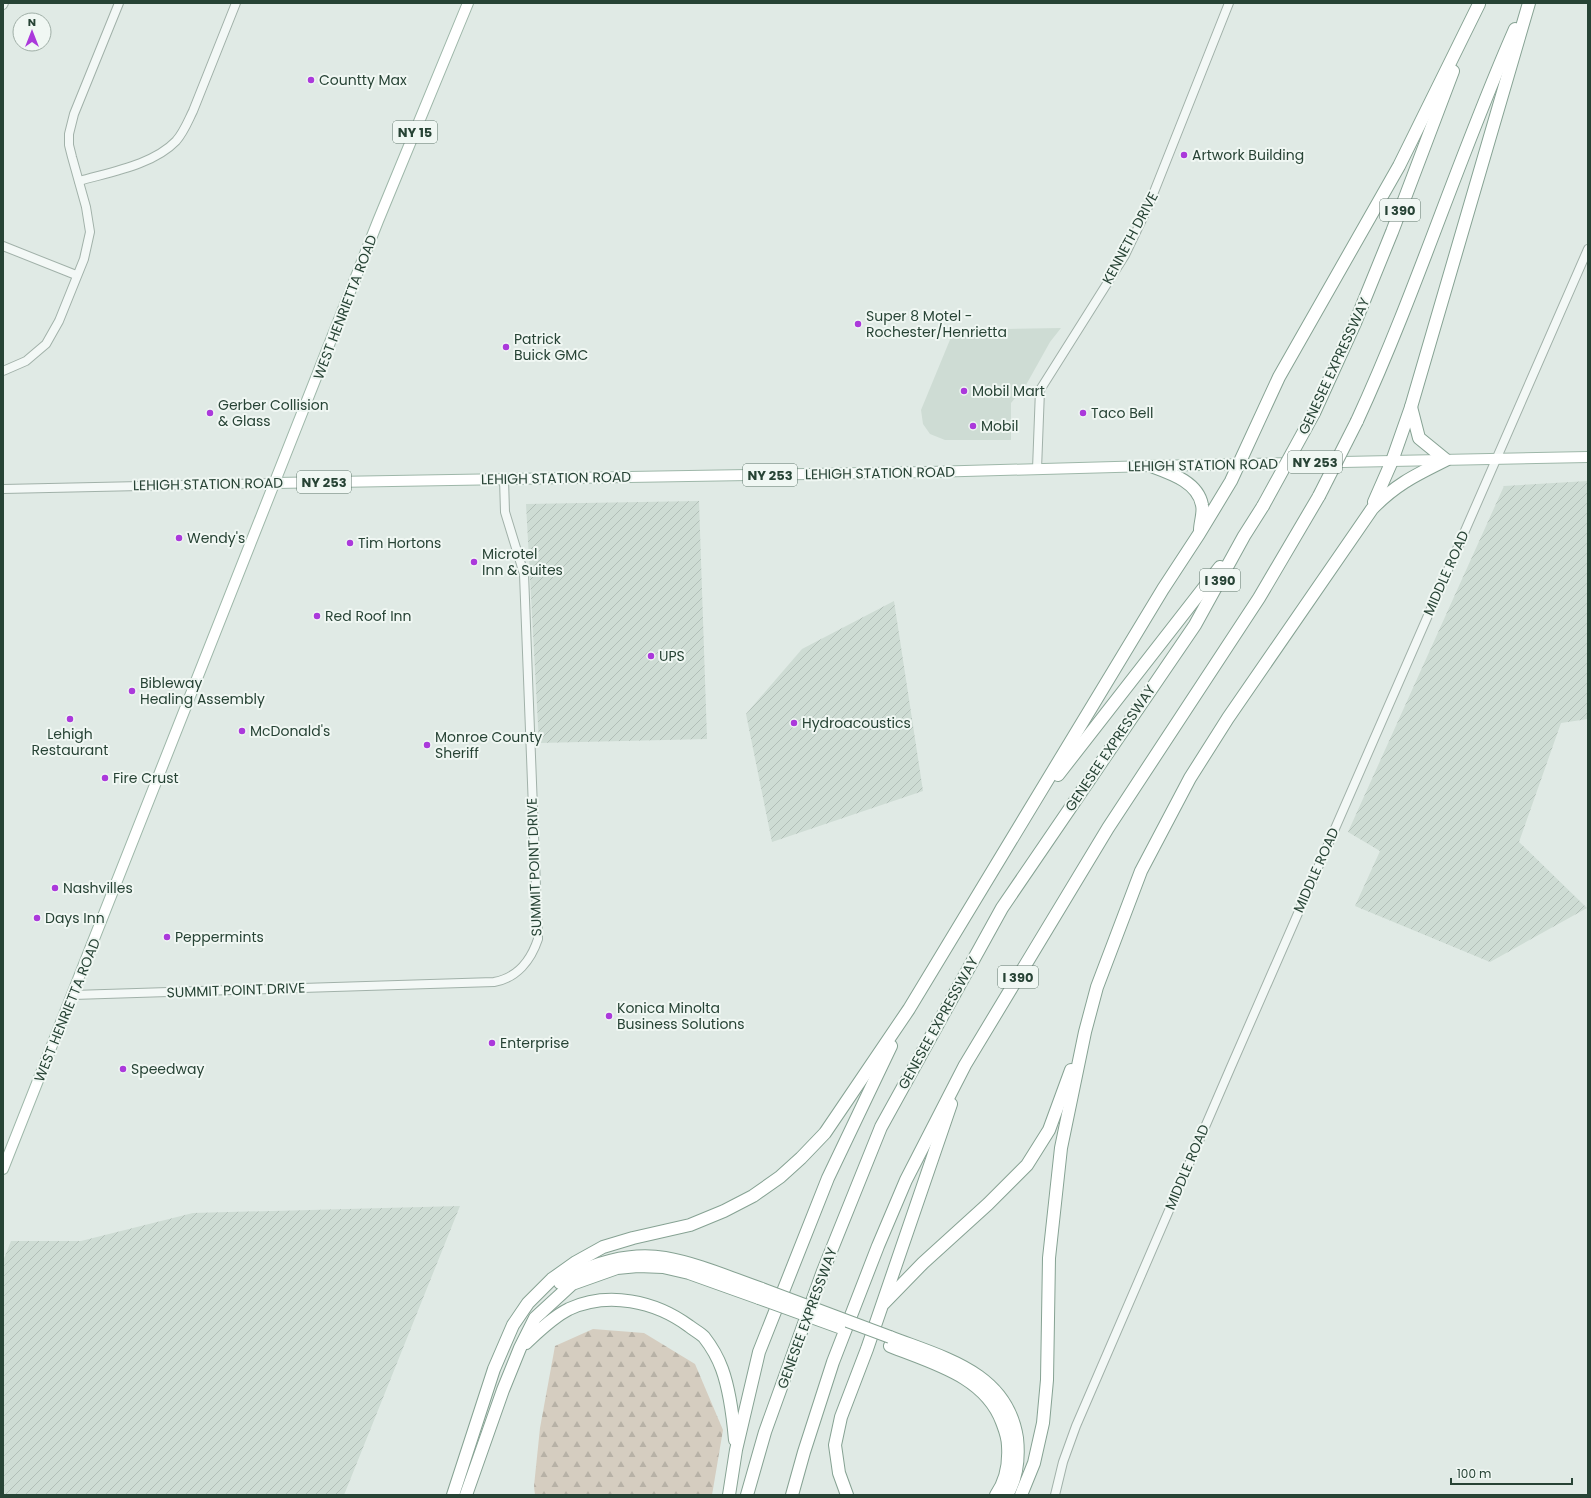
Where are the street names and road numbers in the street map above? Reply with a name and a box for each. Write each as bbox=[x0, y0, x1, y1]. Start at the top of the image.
road number: NY 15 bbox=[393, 121, 437, 143]
street label: KENNETH DRIVE bbox=[1097, 188, 1163, 288]
road number: I 390 bbox=[1380, 199, 1420, 221]
street label: WEST HENRIETTA ROAD bbox=[308, 232, 382, 382]
street label: GENESEE EXPRESSWAY bbox=[1293, 294, 1375, 438]
road number: NY 253 bbox=[1288, 451, 1342, 473]
street label: LEHIGH STATION ROAD bbox=[1128, 454, 1278, 476]
street label: LEHIGH STATION ROAD bbox=[805, 462, 955, 484]
road number: NY 253 bbox=[743, 464, 797, 486]
street label: LEHIGH STATION ROAD bbox=[481, 467, 631, 489]
road number: NY 253 bbox=[297, 471, 351, 493]
street label: LEHIGH STATION ROAD bbox=[133, 473, 283, 495]
street label: MIDDLE ROAD bbox=[1418, 527, 1474, 619]
road number: I 390 bbox=[1200, 569, 1240, 591]
street label: GENESEE EXPRESSWAY bbox=[1060, 681, 1160, 815]
street label: SUMMIT POINT DRIVE bbox=[522, 797, 546, 937]
street label: MIDDLE ROAD bbox=[1288, 824, 1344, 916]
street label: WEST HENRIETTA ROAD bbox=[29, 935, 105, 1085]
street label: GENESEE EXPRESSWAY bbox=[893, 953, 983, 1093]
road number: I 390 bbox=[998, 966, 1038, 988]
street label: SUMMIT POINT DRIVE bbox=[166, 978, 306, 1002]
street label: MIDDLE ROAD bbox=[1160, 1121, 1214, 1213]
street label: GENESEE EXPRESSWAY bbox=[772, 1245, 842, 1391]

